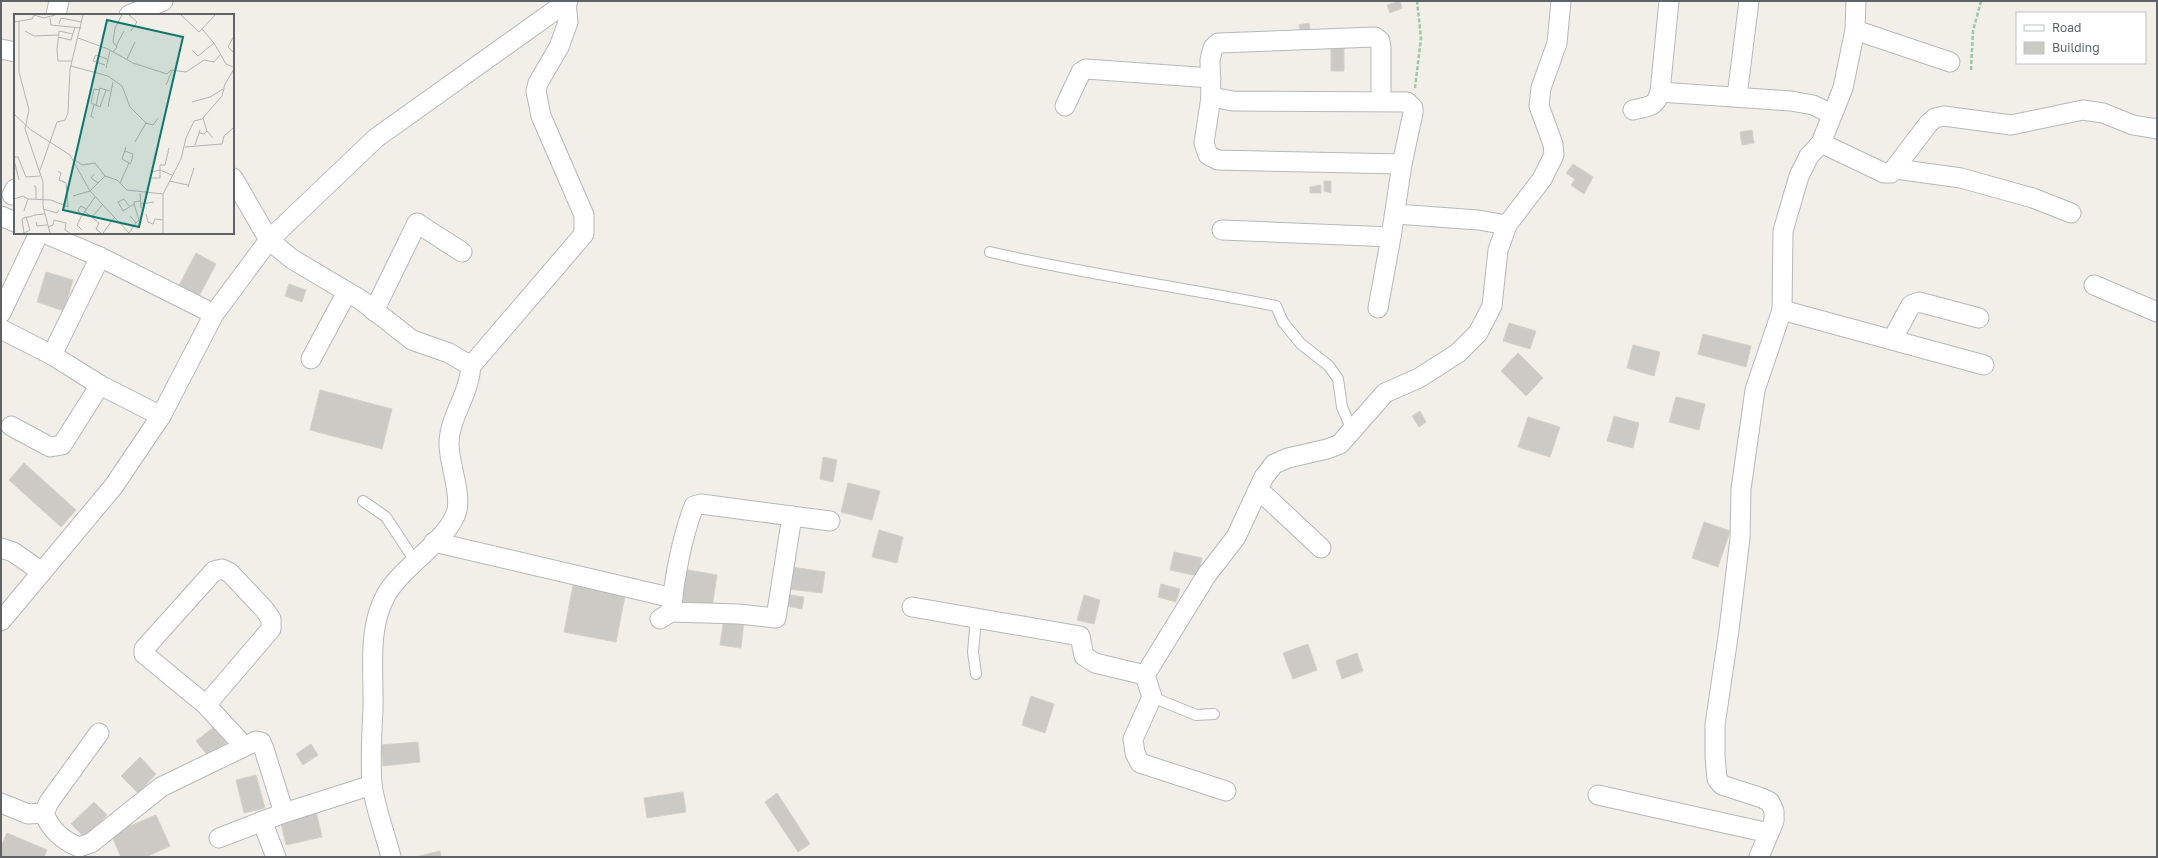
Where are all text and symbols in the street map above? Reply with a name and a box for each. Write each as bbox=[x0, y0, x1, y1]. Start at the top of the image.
legend bbox=[2016, 12, 2146, 64]
inset map bbox=[14, 14, 234, 234]
text: Road bbox=[2052, 20, 2081, 35]
text: Building bbox=[2052, 40, 2100, 55]

